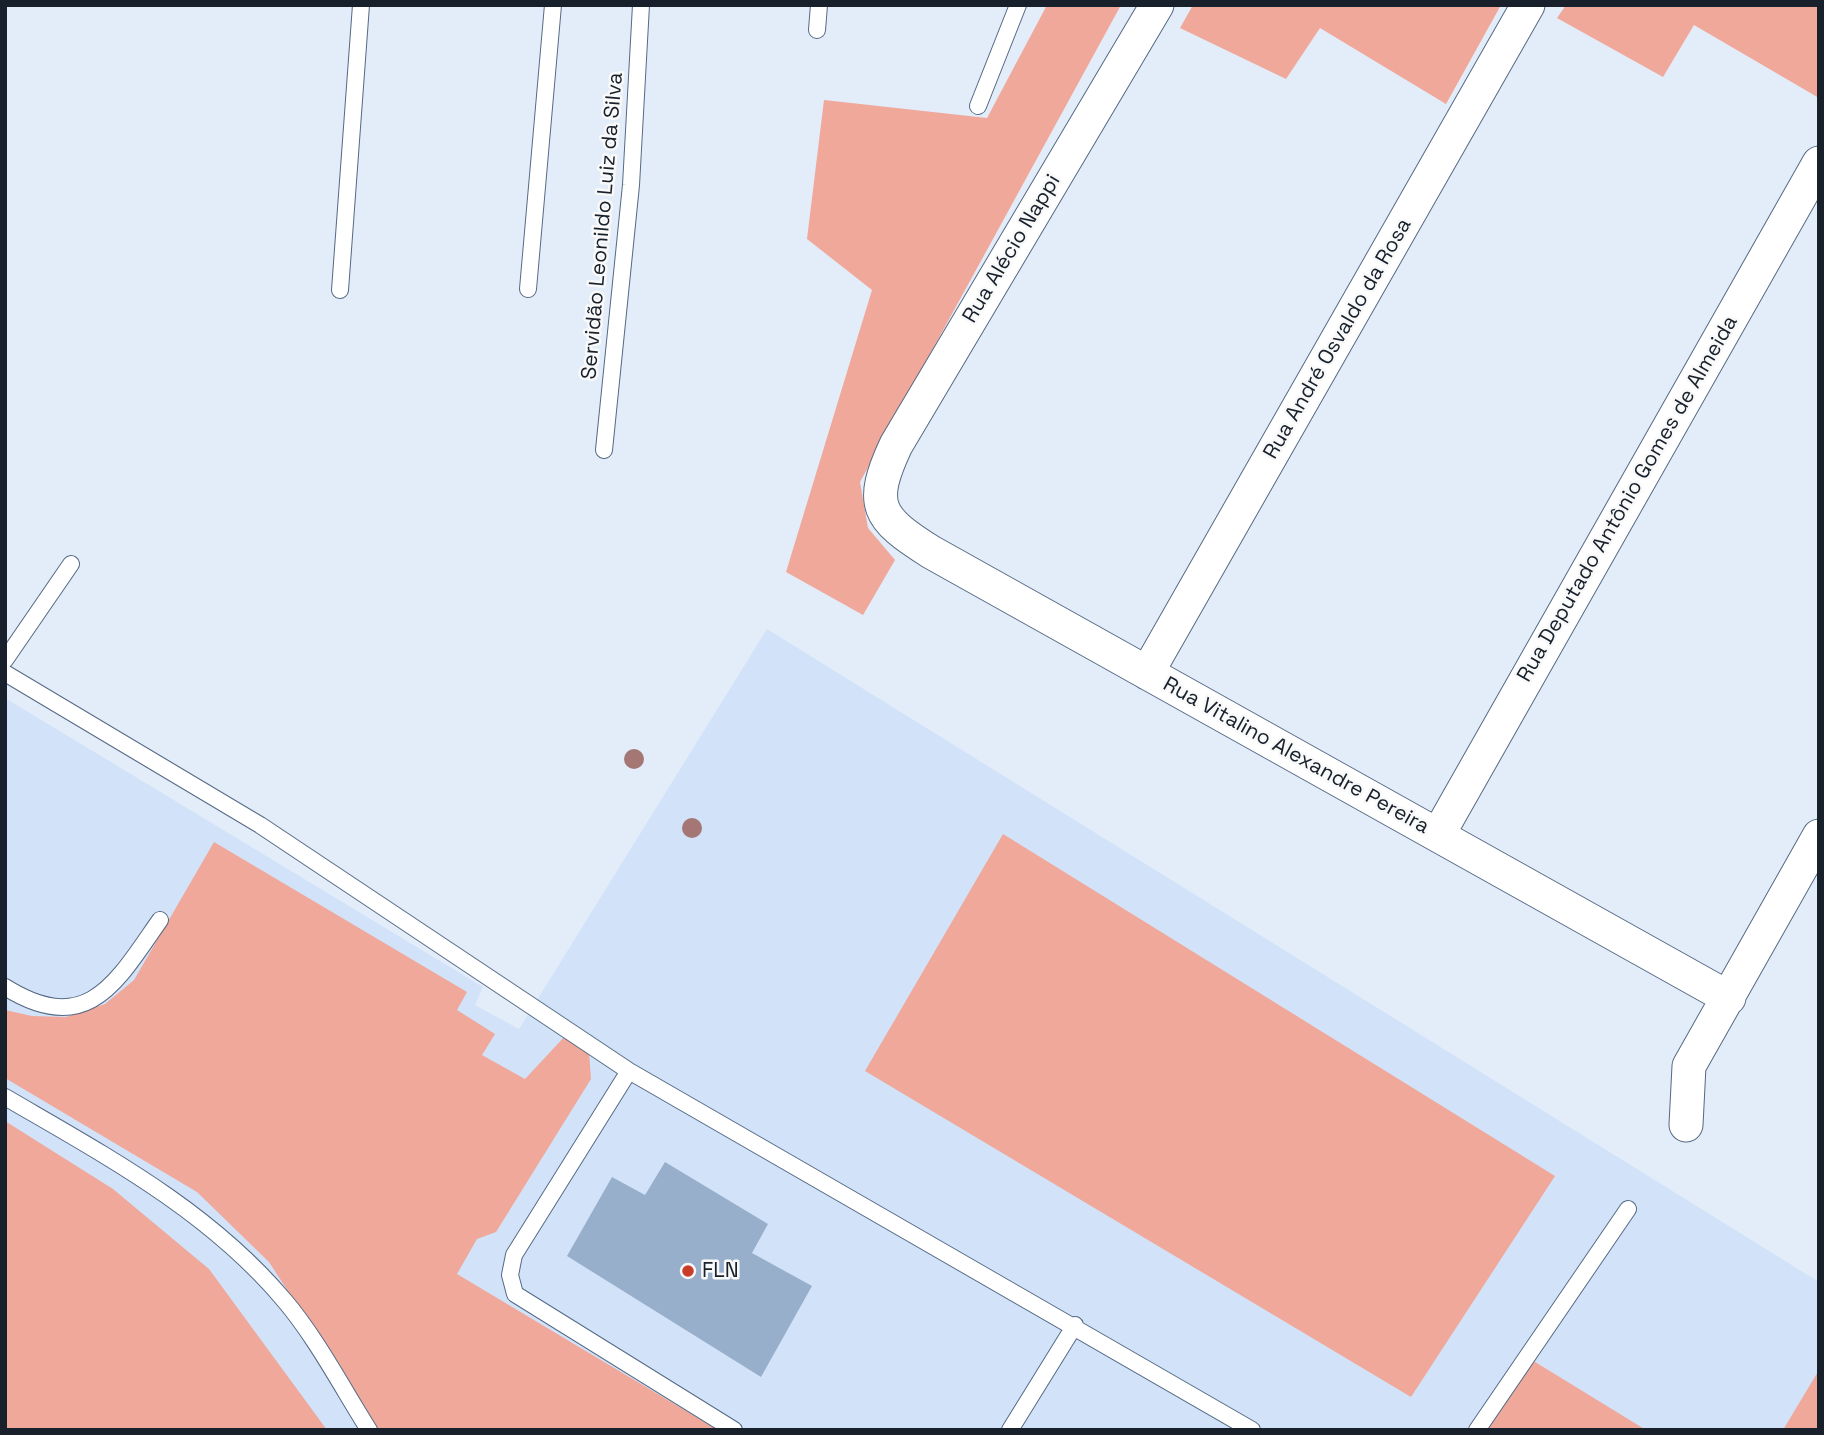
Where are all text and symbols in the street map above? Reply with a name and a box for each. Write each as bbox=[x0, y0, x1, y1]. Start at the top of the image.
street label: Servidão Leonildo Luiz da Silva bbox=[577, 71, 629, 381]
street label: Rua Alécio Nappi bbox=[958, 170, 1066, 328]
street label: Rua André Osvaldo da Rosa bbox=[1259, 214, 1417, 464]
street label: Rua Deputado Antônio Gomes de Almeida bbox=[1512, 311, 1744, 687]
street label: Rua Vitalino Alexandre Pereira bbox=[1158, 672, 1434, 840]
place label: FLN bbox=[702, 1258, 739, 1284]
marker: FLN bbox=[680, 1263, 696, 1279]

